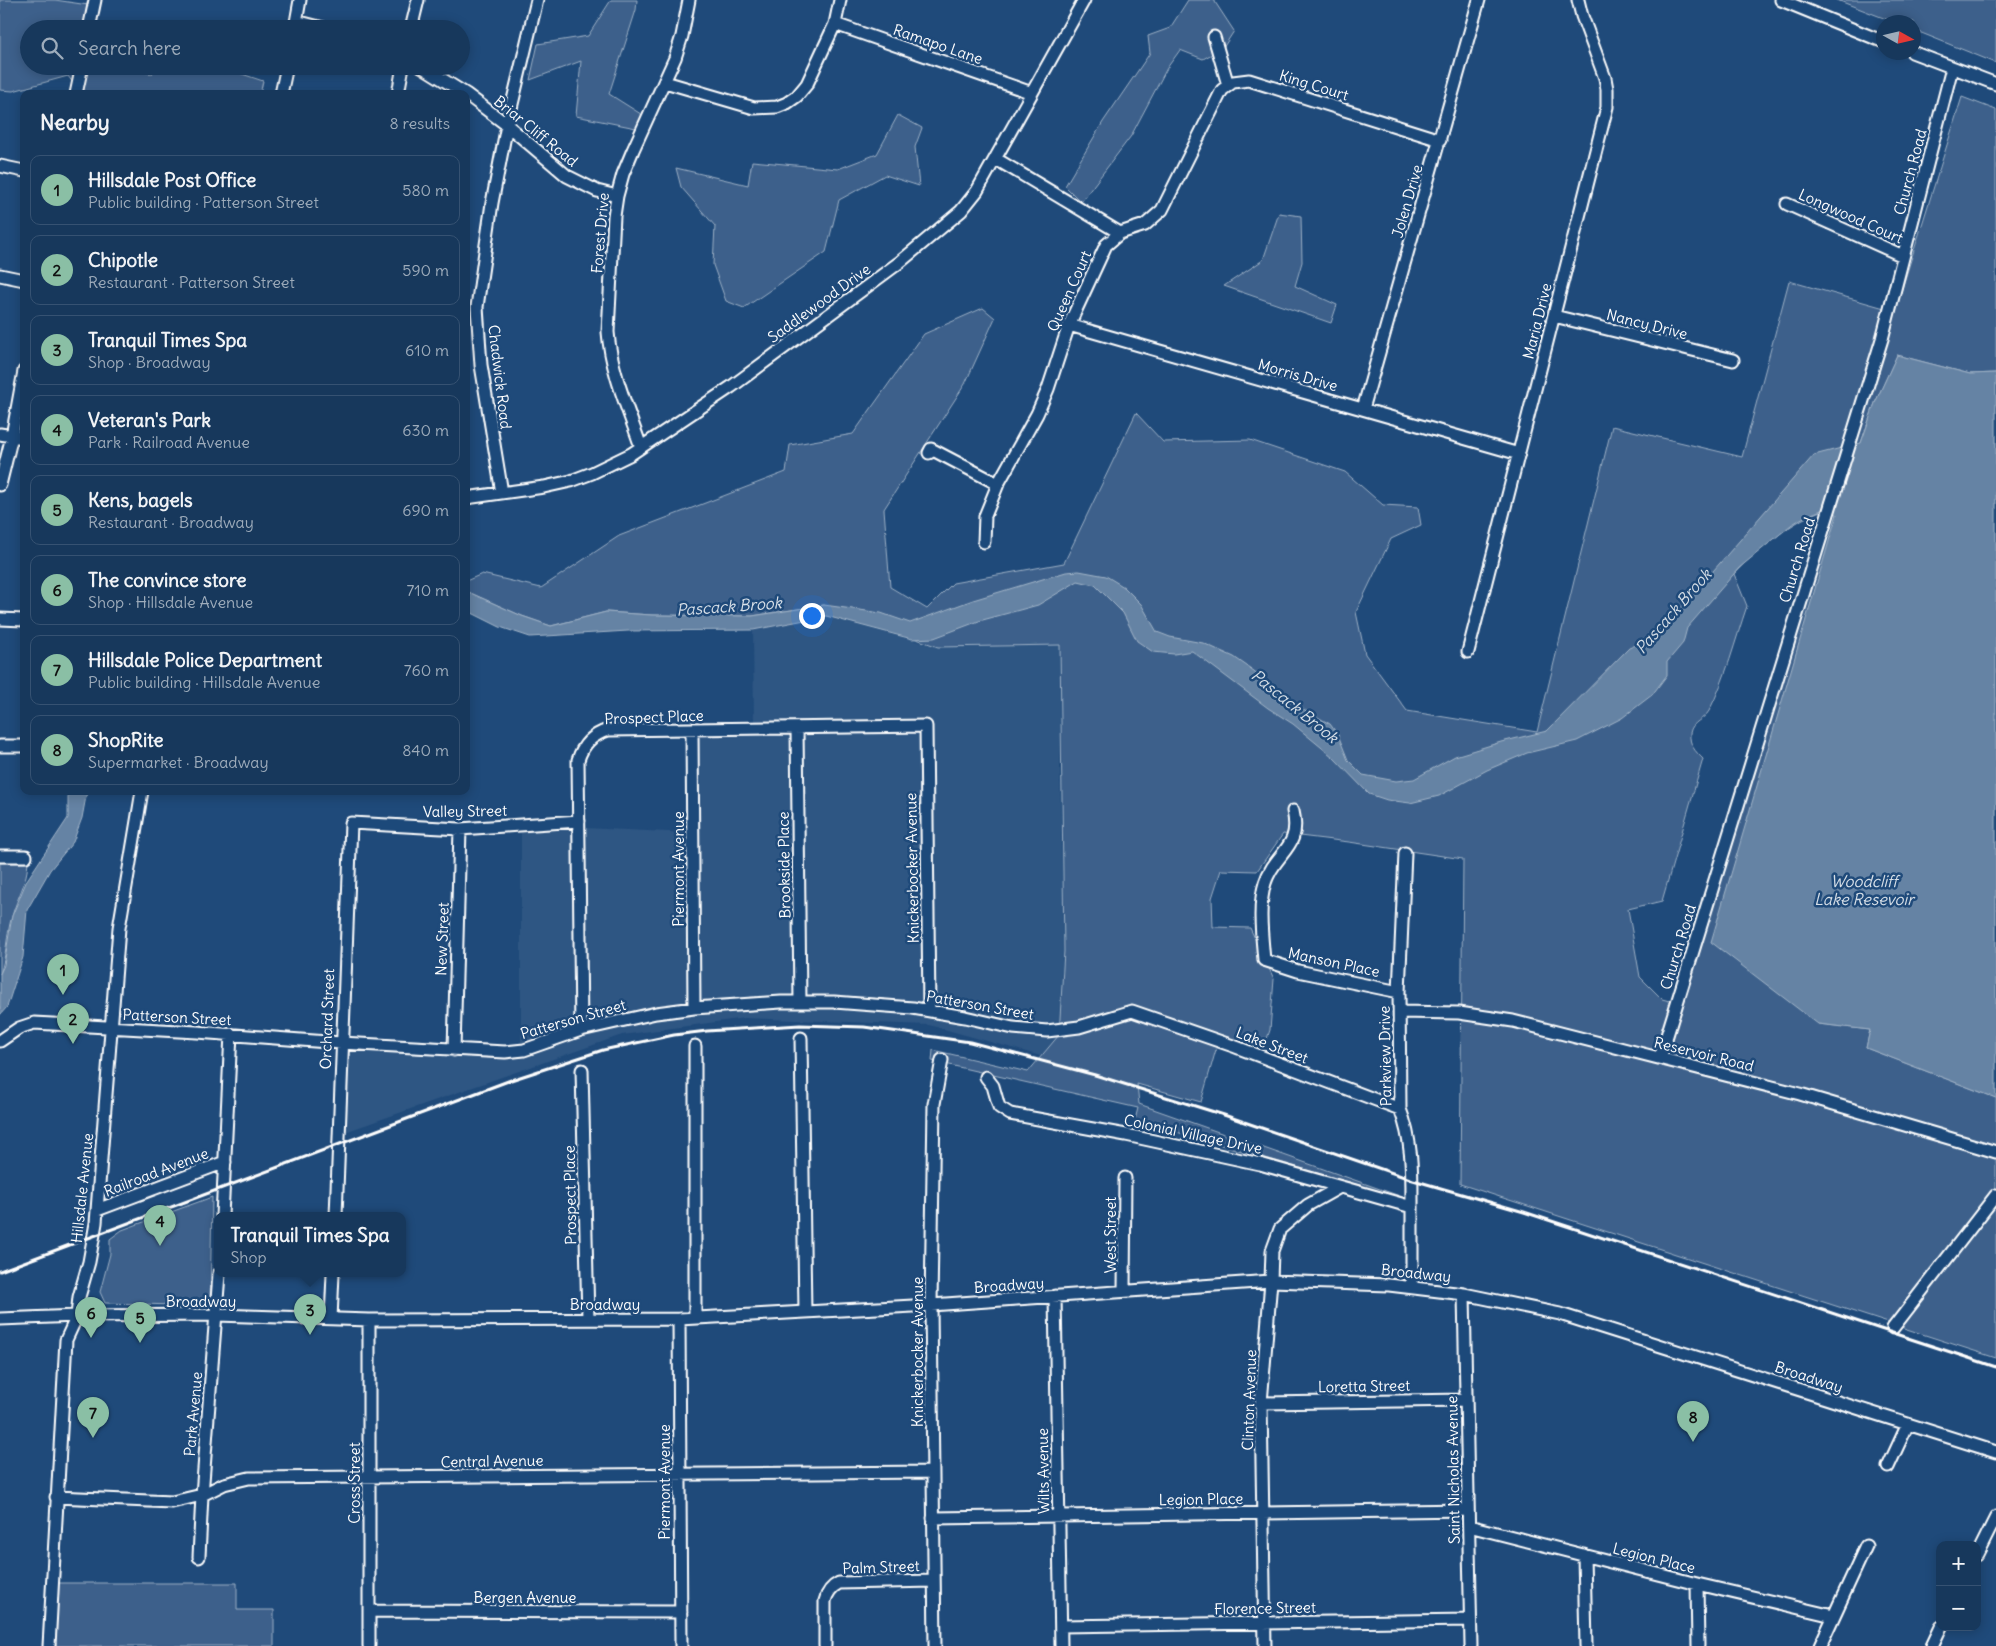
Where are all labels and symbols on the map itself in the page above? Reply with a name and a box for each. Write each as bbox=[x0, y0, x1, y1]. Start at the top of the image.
north arrow bbox=[1876, 15, 1921, 60]
street label: Ramapo Lane bbox=[891, 20, 985, 68]
street label: King Court bbox=[1277, 65, 1351, 105]
street label: Briar Cliff Road bbox=[490, 91, 582, 171]
street label: Church Road bbox=[1889, 127, 1931, 217]
street label: Jolen Drive bbox=[1388, 162, 1426, 240]
street label: Longwood Court bbox=[1796, 184, 1906, 248]
street label: Forest Drive bbox=[587, 192, 613, 274]
street label: Queen Court bbox=[1043, 248, 1095, 334]
street label: Saddlewood Drive bbox=[764, 259, 874, 347]
street label: Maria Drive bbox=[1518, 281, 1556, 361]
street label: Nancy Drive bbox=[1605, 305, 1689, 343]
street label: Chadwick Road bbox=[484, 324, 516, 430]
street label: Morris Drive bbox=[1256, 355, 1340, 395]
street label: Church Road bbox=[1775, 515, 1819, 605]
water label: Pascack Brook bbox=[1631, 563, 1716, 658]
water label: Pascack Brook bbox=[676, 592, 784, 620]
your location bbox=[799, 603, 825, 629]
water label: Pascack Brook bbox=[1248, 665, 1344, 748]
street label: Prospect Place bbox=[604, 706, 704, 728]
street label: Knickerbocker Avenue bbox=[901, 793, 923, 943]
street label: Valley Street bbox=[423, 801, 507, 821]
street label: Piermont Avenue bbox=[669, 811, 688, 927]
street label: Brookside Place bbox=[774, 811, 794, 919]
water label: Woodcliff Lake Resevoir bbox=[1814, 871, 1916, 909]
street label: New Street bbox=[431, 902, 453, 976]
street label: Church Road bbox=[1656, 902, 1700, 992]
street label: Manson Place bbox=[1286, 943, 1382, 981]
pin: 1 bbox=[47, 954, 79, 995]
street label: Orchard Street bbox=[316, 968, 338, 1070]
street label: Patterson Street bbox=[925, 986, 1035, 1024]
street label: Patterson Street bbox=[518, 995, 628, 1043]
pin: 2 bbox=[57, 1003, 89, 1044]
street label: Patterson Street bbox=[122, 1005, 232, 1029]
street label: Parkview Drive bbox=[1375, 1006, 1395, 1106]
street label: Lake Street bbox=[1233, 1023, 1311, 1067]
street label: Reservoir Road bbox=[1652, 1032, 1756, 1076]
street label: Colonial Village Drive bbox=[1122, 1110, 1264, 1158]
street label: Hillsdale Avenue bbox=[67, 1132, 97, 1244]
street label: Railroad Avenue bbox=[101, 1143, 211, 1201]
street label: Prospect Place bbox=[560, 1145, 580, 1245]
street label: West Street bbox=[1101, 1197, 1120, 1273]
pin: 4 bbox=[144, 1205, 176, 1246]
street label: Broadway bbox=[1380, 1260, 1452, 1286]
street label: Broadway bbox=[973, 1273, 1045, 1297]
street label: Knickerbocker Avenue bbox=[908, 1277, 927, 1427]
street label: Broadway bbox=[166, 1292, 236, 1311]
pin: 3 bbox=[294, 1294, 326, 1335]
street label: Broadway bbox=[570, 1295, 640, 1314]
pin: 6 bbox=[75, 1297, 107, 1338]
pin: 5 bbox=[124, 1302, 156, 1343]
street label: Clinton Avenue bbox=[1238, 1349, 1260, 1451]
street label: Broadway bbox=[1773, 1357, 1845, 1397]
street label: Park Avenue bbox=[180, 1371, 206, 1457]
street label: Loretta Street bbox=[1318, 1376, 1410, 1396]
street label: Saint Nicholas Avenue bbox=[1442, 1396, 1464, 1544]
pin: 7 bbox=[77, 1397, 109, 1438]
pin: 8 bbox=[1677, 1401, 1709, 1442]
street label: Piermont Avenue bbox=[655, 1424, 674, 1540]
street label: Wilts Avenue bbox=[1033, 1428, 1053, 1514]
street label: Cross Street bbox=[345, 1442, 364, 1524]
street label: Central Avenue bbox=[440, 1451, 544, 1471]
street label: Legion Place bbox=[1159, 1489, 1243, 1509]
street label: Legion Place bbox=[1611, 1539, 1697, 1577]
street label: Palm Street bbox=[842, 1556, 920, 1578]
street label: Bergen Avenue bbox=[474, 1588, 576, 1607]
street label: Florence Street bbox=[1214, 1598, 1316, 1618]

